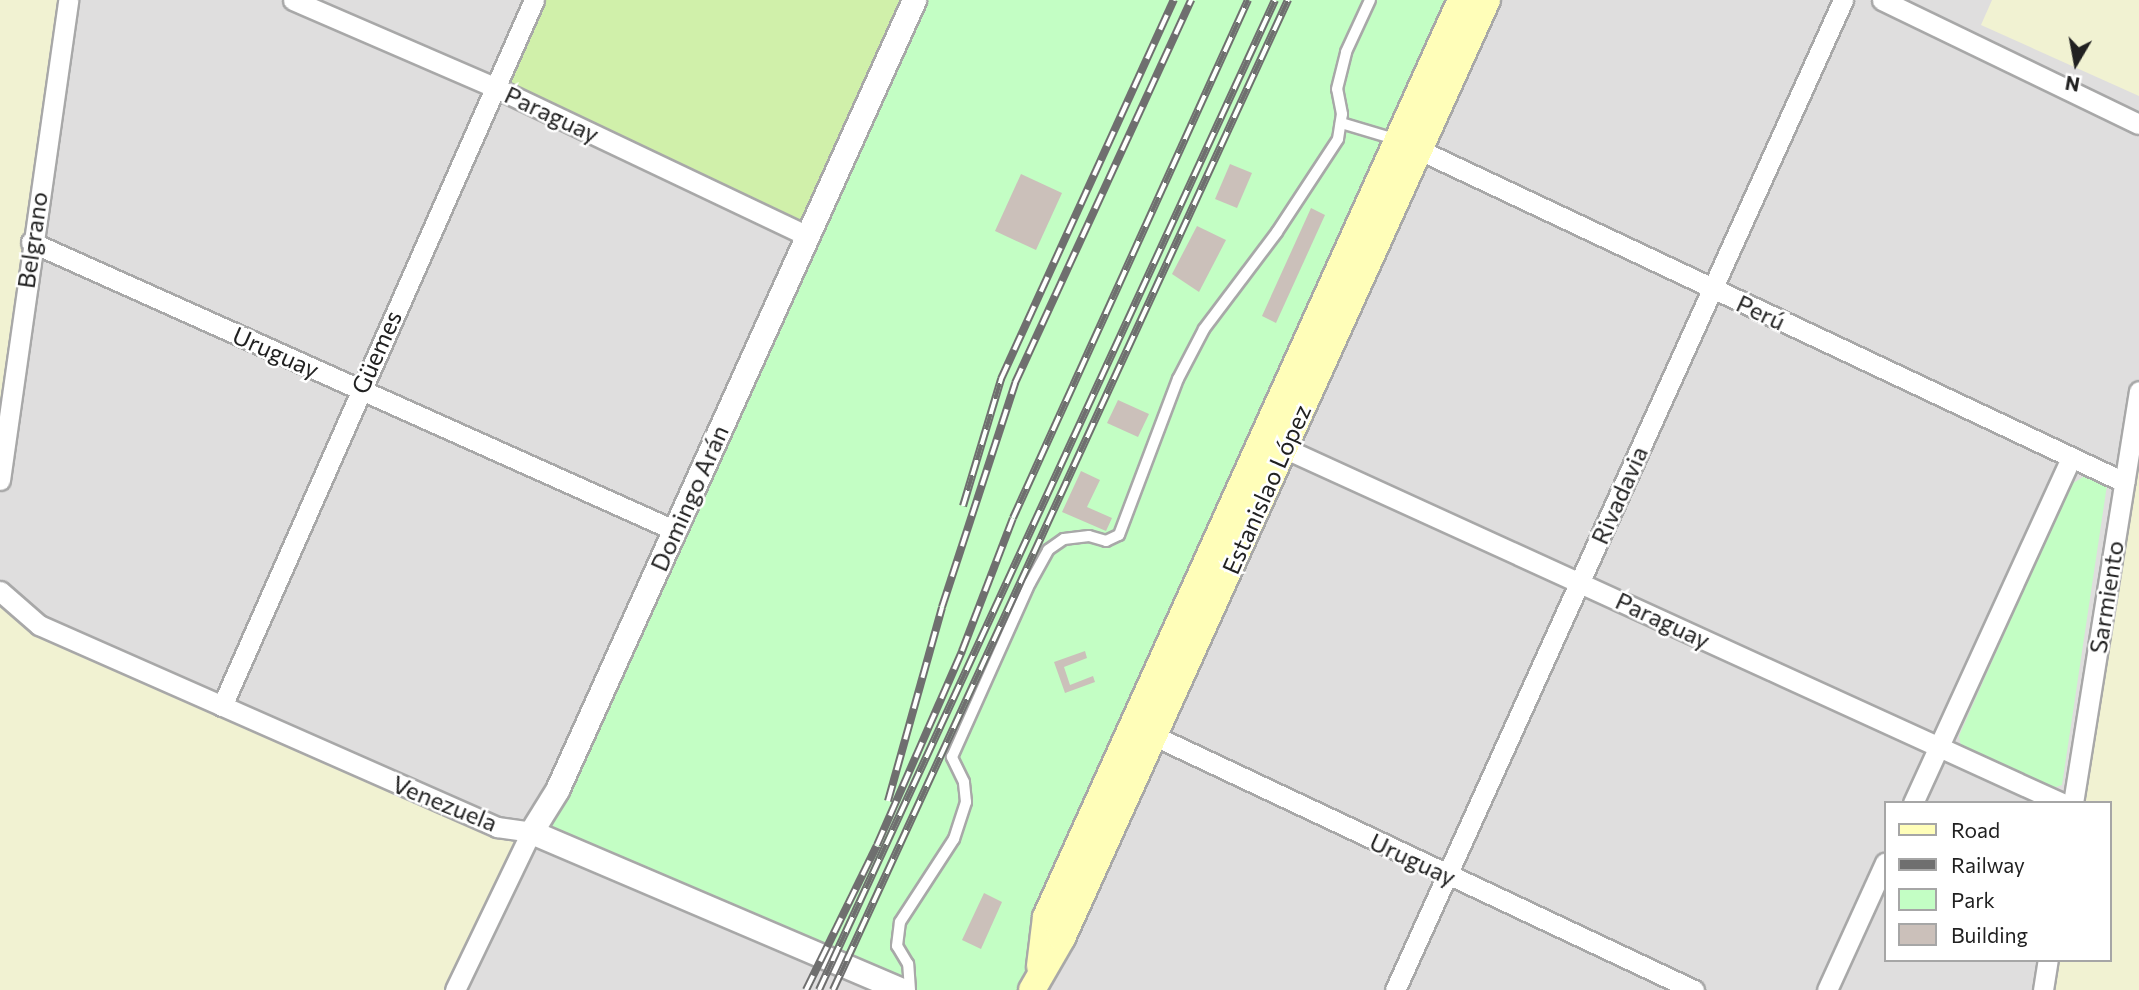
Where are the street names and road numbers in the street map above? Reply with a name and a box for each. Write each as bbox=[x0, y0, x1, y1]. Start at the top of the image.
street label: Paraguay bbox=[500, 80, 604, 148]
street label: Belgrano bbox=[11, 190, 53, 290]
street label: Perú bbox=[1732, 288, 1790, 336]
street label: Güemes bbox=[345, 306, 407, 398]
street label: Uruguay bbox=[228, 320, 324, 384]
street label: Estanislao López bbox=[1216, 400, 1316, 578]
street label: Domingo Arán bbox=[644, 421, 734, 575]
street label: Rivadavia bbox=[1585, 442, 1653, 548]
street label: Sarmiento bbox=[2083, 539, 2129, 655]
street label: Paraguay bbox=[1611, 586, 1715, 654]
street label: Venezuela bbox=[388, 769, 502, 837]
street label: Uruguay bbox=[1365, 827, 1461, 891]

